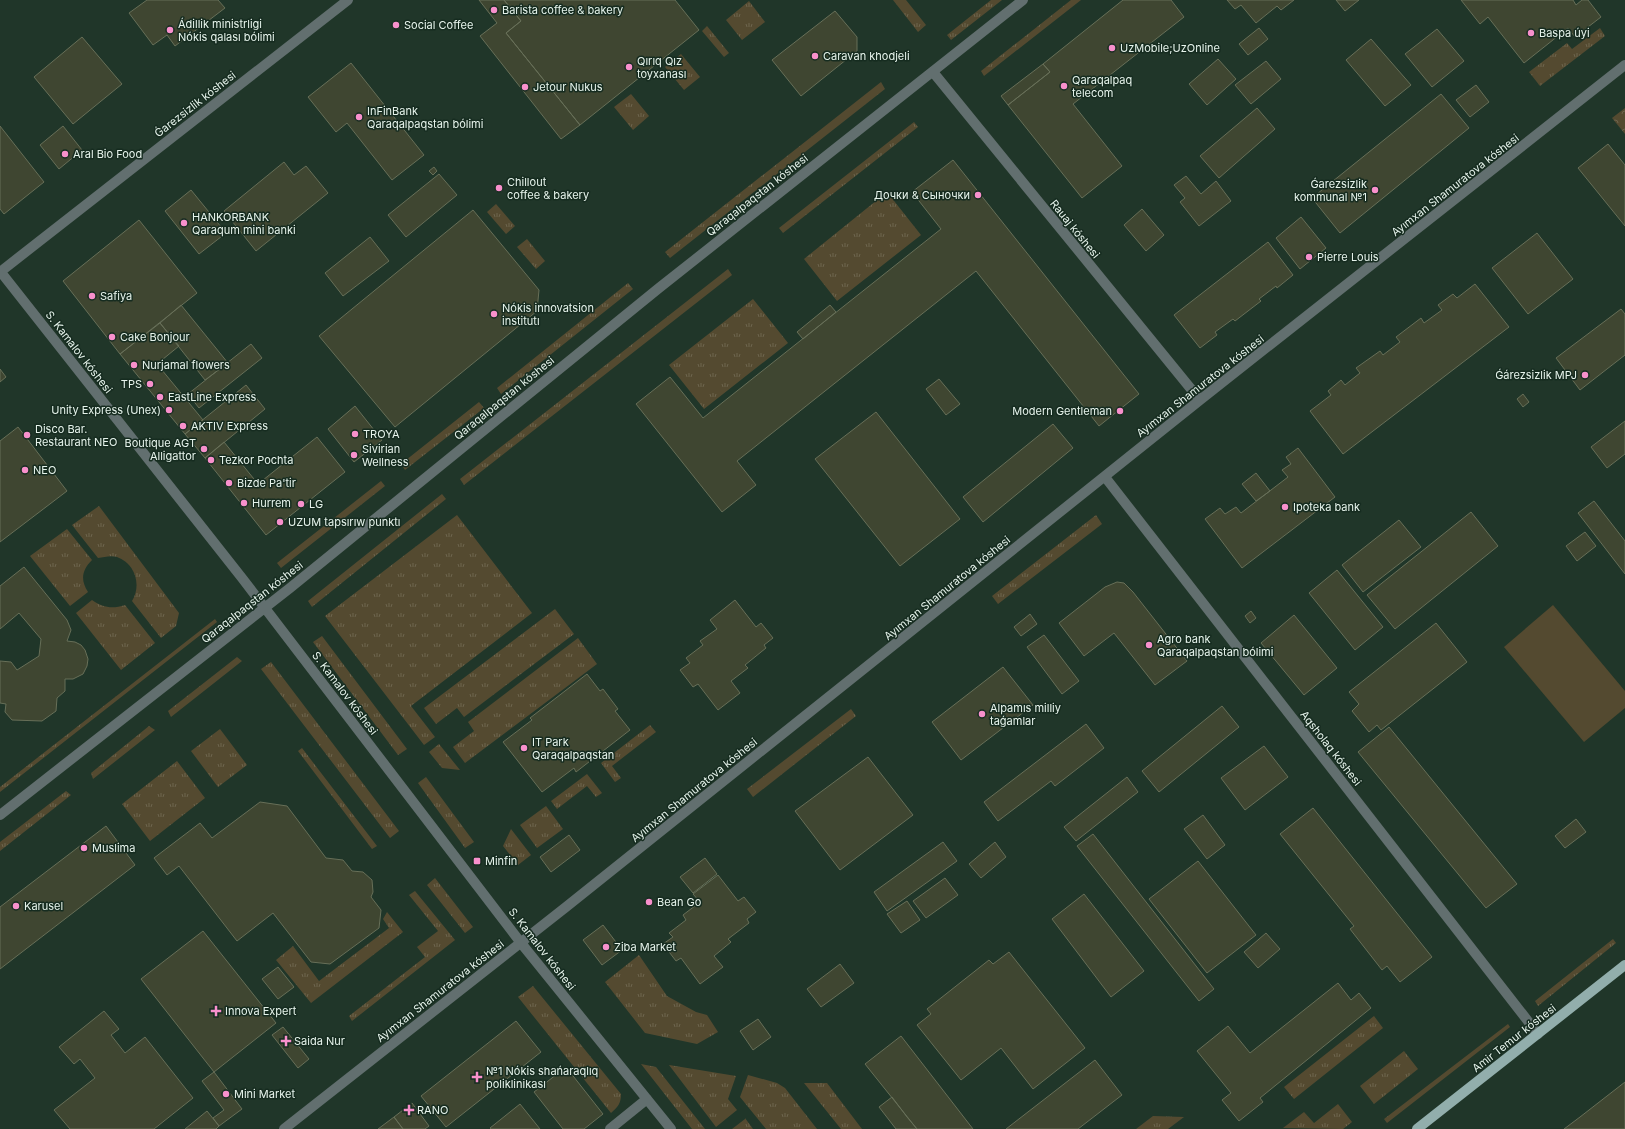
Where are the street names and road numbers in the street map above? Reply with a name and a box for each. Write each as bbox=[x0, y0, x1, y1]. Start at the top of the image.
street label: Ǵarezsizlik kóshesi bbox=[152, 68, 238, 140]
street label: Ayımxan Shamuratova kóshesi bbox=[1388, 131, 1522, 239]
street label: Qaraqalpaqstan kóshesi bbox=[703, 151, 811, 239]
street label: Rauaj kóshesi bbox=[1047, 197, 1103, 261]
street label: S. Kamalov kóshesi bbox=[43, 308, 115, 396]
street label: Ayımxan Shamuratova kóshesi bbox=[1133, 332, 1267, 440]
street label: Qaraqalpaqstan kóshesi bbox=[451, 353, 557, 443]
street label: Ayımxan Shamuratova kóshesi bbox=[881, 533, 1013, 643]
street label: Qaraqalpaqstan kóshesi bbox=[198, 558, 306, 646]
street label: S. Kamalov kóshesi bbox=[309, 649, 381, 737]
street label: Aqsholaq kóshesi bbox=[1297, 708, 1365, 788]
street label: Ayımxan Shamuratova kóshesi bbox=[628, 735, 760, 845]
street label: S. Kamalov kóshesi bbox=[506, 905, 578, 993]
street label: Ayımxan Shamuratova kóshesi bbox=[373, 937, 507, 1045]
street label: Amir Temur kóshesi bbox=[1469, 1001, 1559, 1075]

